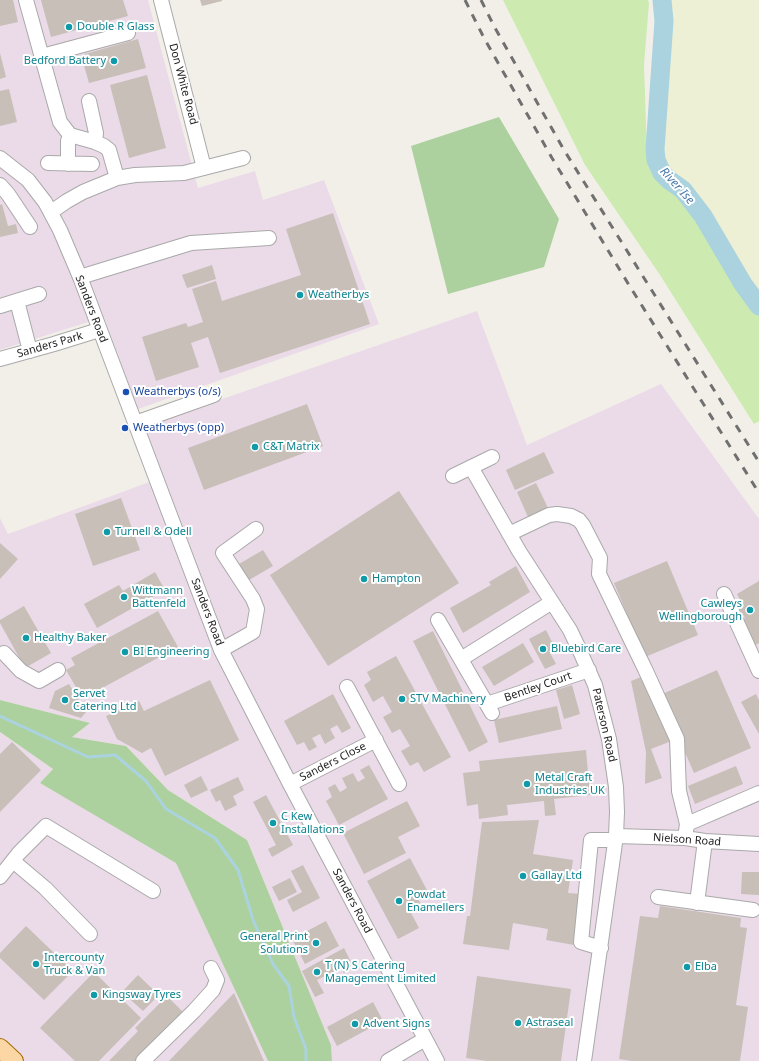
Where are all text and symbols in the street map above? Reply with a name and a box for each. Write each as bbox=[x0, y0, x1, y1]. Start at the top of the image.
place label: Double R Glass bbox=[77, 20, 154, 34]
marker: Double R Glass bbox=[64, 22, 74, 32]
street label: Don White Road bbox=[166, 42, 200, 126]
place label: Bedford Battery bbox=[24, 54, 106, 68]
marker: Bedford Battery bbox=[109, 56, 119, 66]
water label: River Ise bbox=[657, 165, 697, 207]
street label: Sanders Road bbox=[72, 273, 110, 345]
place label: Weatherbys bbox=[308, 288, 369, 302]
marker: Weatherbys bbox=[295, 290, 305, 300]
street label: Sanders Park bbox=[16, 329, 84, 361]
place label: Weatherbys (o/s) bbox=[134, 385, 221, 399]
marker: Weatherbys (o/s) bbox=[121, 387, 131, 397]
place label: Weatherbys (opp) bbox=[133, 421, 224, 435]
marker: Weatherbys (opp) bbox=[120, 423, 130, 433]
place label: C&T Matrix bbox=[263, 440, 320, 454]
marker: C&T Matrix bbox=[250, 442, 260, 452]
place label: Turnell & Odell bbox=[115, 525, 192, 539]
marker: Turnell & Odell bbox=[102, 527, 112, 537]
place label: Hampton bbox=[372, 572, 421, 586]
marker: Hampton bbox=[359, 574, 369, 584]
street label: Sanders Road bbox=[188, 576, 226, 648]
place label: Wittmann Battenfeld bbox=[132, 584, 186, 610]
marker: Wittmann Battenfeld bbox=[119, 592, 129, 602]
place label: Cawleys Wellingborough bbox=[659, 597, 742, 623]
marker: Cawleys Wellingborough bbox=[745, 605, 755, 615]
place label: Healthy Baker bbox=[34, 631, 107, 645]
marker: Healthy Baker bbox=[21, 633, 31, 643]
place label: Bluebird Care bbox=[551, 642, 621, 656]
marker: Bluebird Care bbox=[538, 644, 548, 654]
place label: BI Engineering bbox=[133, 645, 209, 659]
marker: BI Engineering bbox=[120, 647, 130, 657]
street label: Bentley Court bbox=[503, 669, 573, 705]
place label: Servet Catering Ltd bbox=[73, 687, 137, 713]
street label: Paterson Road bbox=[589, 687, 619, 763]
place label: STV Machinery bbox=[410, 692, 486, 706]
marker: STV Machinery bbox=[397, 694, 407, 704]
marker: Servet Catering Ltd bbox=[60, 695, 70, 705]
street label: Sanders Close bbox=[298, 740, 368, 784]
place label: Metal Craft Industries UK bbox=[535, 771, 605, 797]
marker: Metal Craft Industries UK bbox=[522, 779, 532, 789]
place label: C Kew Installations bbox=[281, 810, 344, 836]
marker: C Kew Installations bbox=[268, 818, 278, 828]
street label: Nielson Road bbox=[652, 831, 722, 849]
street label: Sanders Road bbox=[329, 867, 375, 935]
place label: Gallay Ltd bbox=[531, 869, 582, 883]
marker: Gallay Ltd bbox=[518, 871, 528, 881]
place label: Powdat Enamellers bbox=[407, 888, 464, 914]
marker: Powdat Enamellers bbox=[394, 896, 404, 906]
place label: General Print Solutions bbox=[240, 930, 308, 956]
marker: General Print Solutions bbox=[311, 938, 321, 948]
place label: Intercounty Truck & Van bbox=[44, 951, 105, 977]
marker: Intercounty Truck & Van bbox=[31, 959, 41, 969]
place label: T (N) S Catering Management Limited bbox=[325, 959, 436, 985]
place label: Elba bbox=[695, 960, 717, 974]
marker: Elba bbox=[682, 962, 692, 972]
marker: T (N) S Catering Management Limited bbox=[312, 967, 322, 977]
place label: Kingsway Tyres bbox=[102, 988, 181, 1002]
marker: Kingsway Tyres bbox=[89, 990, 99, 1000]
place label: Astraseal bbox=[526, 1016, 573, 1030]
place label: Advent Signs bbox=[363, 1017, 430, 1031]
marker: Astraseal bbox=[513, 1018, 523, 1028]
marker: Advent Signs bbox=[350, 1019, 360, 1029]

